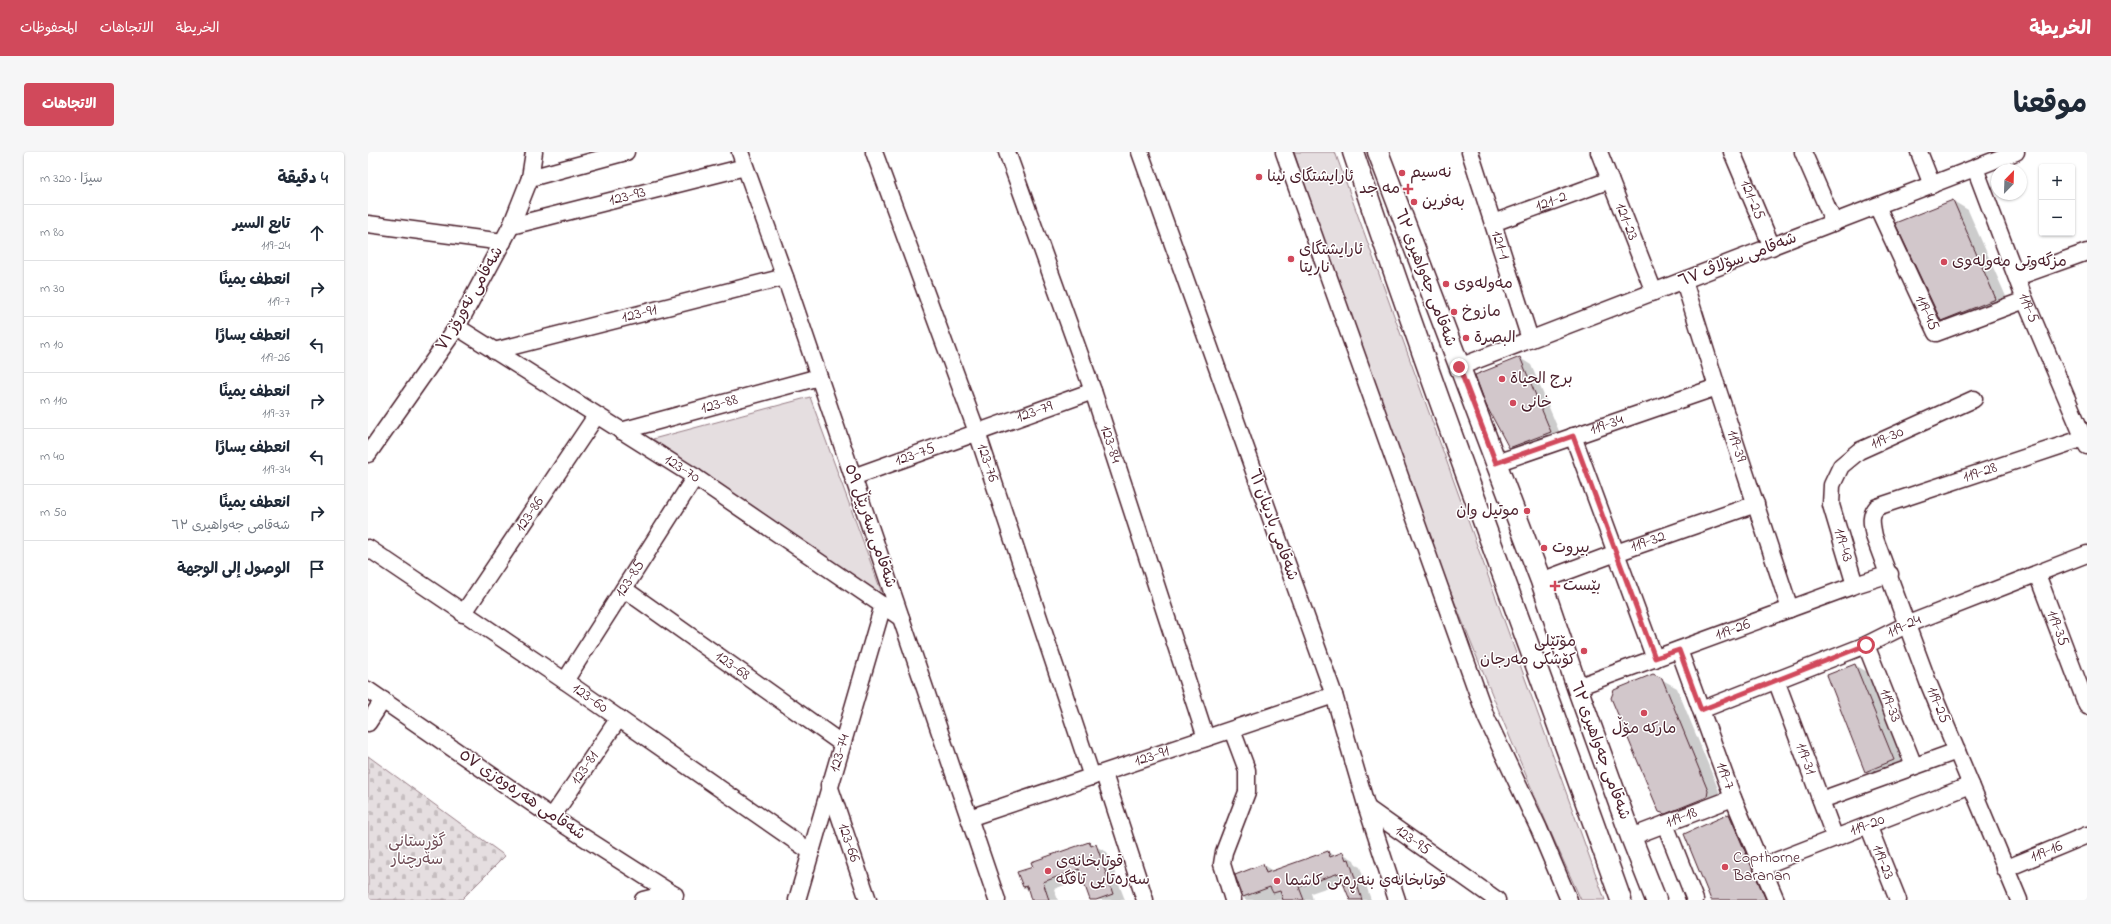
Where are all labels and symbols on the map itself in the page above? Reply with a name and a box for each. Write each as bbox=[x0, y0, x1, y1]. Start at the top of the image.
place label: نەسیم bbox=[1410, 161, 1452, 185]
north arrow bbox=[1991, 164, 2027, 200]
place label: ئارایشتگای نینا bbox=[1267, 165, 1354, 189]
marker: نەسیم bbox=[1397, 168, 1407, 178]
marker: ئارایشتگای نینا bbox=[1254, 172, 1264, 182]
street label: 121-25 bbox=[1733, 176, 1771, 224]
place label: مه جد bbox=[1359, 177, 1400, 201]
street label: 123-93 bbox=[606, 180, 648, 213]
marker: مه جد bbox=[1403, 184, 1413, 194]
street label: 121-2 bbox=[1532, 185, 1570, 218]
place label: بەفرین bbox=[1422, 190, 1465, 214]
marker: بەفرین bbox=[1409, 197, 1419, 207]
street label: 121-23 bbox=[1608, 199, 1645, 244]
street label: شەقامی جەواهیری ٦٣ bbox=[1388, 206, 1462, 350]
street label: شەقامی سۆلاڤ ٦٧ bbox=[1675, 226, 1801, 294]
street label: 121-1 bbox=[1484, 228, 1516, 263]
place label: ئارایشتگای ناریتا bbox=[1299, 238, 1363, 280]
street label: شەقامی نەورۆز ٧١ bbox=[430, 242, 510, 356]
place label: مزگەوتی مەولەوی bbox=[1952, 250, 2067, 274]
marker: ئارایشتگای ناریتا bbox=[1286, 254, 1296, 264]
marker: مزگەوتی مەولەوی bbox=[1939, 257, 1949, 267]
place label: مەولەوی bbox=[1454, 272, 1513, 296]
marker: مەولەوی bbox=[1441, 279, 1451, 289]
street label: 119-5 bbox=[2012, 290, 2045, 327]
street label: 119-45 bbox=[1908, 291, 1945, 335]
street label: 123-91 bbox=[619, 298, 660, 330]
place label: مازوخ bbox=[1462, 300, 1501, 324]
marker: مازوخ bbox=[1449, 307, 1459, 317]
place label: البصرة bbox=[1474, 326, 1516, 350]
marker: البصرة bbox=[1461, 333, 1471, 343]
route end bbox=[1450, 358, 1468, 376]
place label: برج الحياة bbox=[1510, 367, 1573, 391]
marker: برج الحياة bbox=[1497, 374, 1507, 384]
street label: 123-88 bbox=[698, 388, 741, 421]
place label: خانی bbox=[1521, 391, 1552, 415]
street label: 123-79 bbox=[1013, 394, 1056, 429]
marker: خانی bbox=[1508, 398, 1518, 408]
street label: 119-34 bbox=[1587, 408, 1627, 442]
street label: 119-30 bbox=[1867, 420, 1908, 456]
street label: 123-84 bbox=[1093, 422, 1128, 467]
street label: 119-39 bbox=[1720, 427, 1753, 465]
street label: 123-75 bbox=[892, 436, 939, 473]
street label: 123-76 bbox=[970, 441, 1005, 485]
street label: 123-70 bbox=[659, 448, 705, 489]
street label: 119-28 bbox=[1960, 456, 2000, 490]
street label: شەقامی سەرپێڵ ٥٩ bbox=[838, 460, 903, 591]
street label: شەقامی بادینان ٦١ bbox=[1242, 466, 1304, 584]
street label: 123-86 bbox=[509, 492, 551, 537]
place label: موتيل وان bbox=[1456, 499, 1519, 523]
marker: موتيل وان bbox=[1522, 506, 1532, 516]
street label: 119-32 bbox=[1627, 525, 1669, 559]
street label: 119-43 bbox=[1827, 525, 1859, 565]
place label: بیروت bbox=[1552, 536, 1590, 560]
marker: بیروت bbox=[1539, 543, 1549, 553]
street label: 123-85 bbox=[609, 555, 651, 603]
place label: بێست bbox=[1563, 574, 1601, 598]
marker: بێست bbox=[1550, 581, 1560, 591]
street label: 119-35 bbox=[2040, 607, 2075, 650]
street label: 119-24 bbox=[1883, 608, 1925, 645]
street label: 119-26 bbox=[1712, 612, 1754, 647]
place label: مۆتێلی کۆشکی مەرجان bbox=[1480, 630, 1576, 672]
route start bbox=[1857, 636, 1875, 654]
street label: 123-68 bbox=[710, 645, 755, 687]
marker: مۆتێلی کۆشکی مەرجان bbox=[1579, 646, 1589, 656]
street label: 123-60 bbox=[567, 677, 613, 720]
street label: شەقامی جەواهیری ٦٣ bbox=[1564, 679, 1636, 823]
street label: 119-25 bbox=[1920, 683, 1956, 727]
street label: 119-33 bbox=[1872, 685, 1907, 726]
marker: مارکە مۆڵ bbox=[1639, 708, 1649, 718]
place label: مارکە مۆڵ bbox=[1612, 716, 1676, 741]
street label: 123-74 bbox=[823, 731, 857, 775]
street label: 123-91 bbox=[1131, 739, 1173, 773]
street label: 119-31 bbox=[1788, 739, 1822, 778]
street label: شەقامی هەرەوەزی ٥٧ bbox=[454, 744, 590, 846]
street label: 123-81 bbox=[565, 746, 605, 790]
street label: 119-7 bbox=[1709, 759, 1741, 793]
street label: 119-18 bbox=[1662, 801, 1701, 835]
street label: 119-20 bbox=[1846, 808, 1889, 843]
street label: 123-95 bbox=[1390, 819, 1436, 862]
street label: 123-66 bbox=[831, 820, 866, 865]
park label: گۆڕستانی سەرچنار bbox=[388, 830, 446, 872]
street label: 119-16 bbox=[2027, 834, 2066, 869]
street label: 119-23 bbox=[1865, 841, 1901, 883]
place label: Copthorne Baranan bbox=[1732, 846, 1801, 888]
place label: قوتابخانەی سەرەتایی تاڤگە bbox=[1056, 850, 1150, 892]
marker: Copthorne Baranan bbox=[1720, 862, 1730, 872]
marker: قوتابخانەی سەرەتایی تاڤگە bbox=[1043, 866, 1053, 876]
place label: قوتابخانەی بنەڕەتی کاشما bbox=[1285, 869, 1446, 894]
marker: قوتابخانەی بنەڕەتی کاشما bbox=[1272, 876, 1282, 886]

